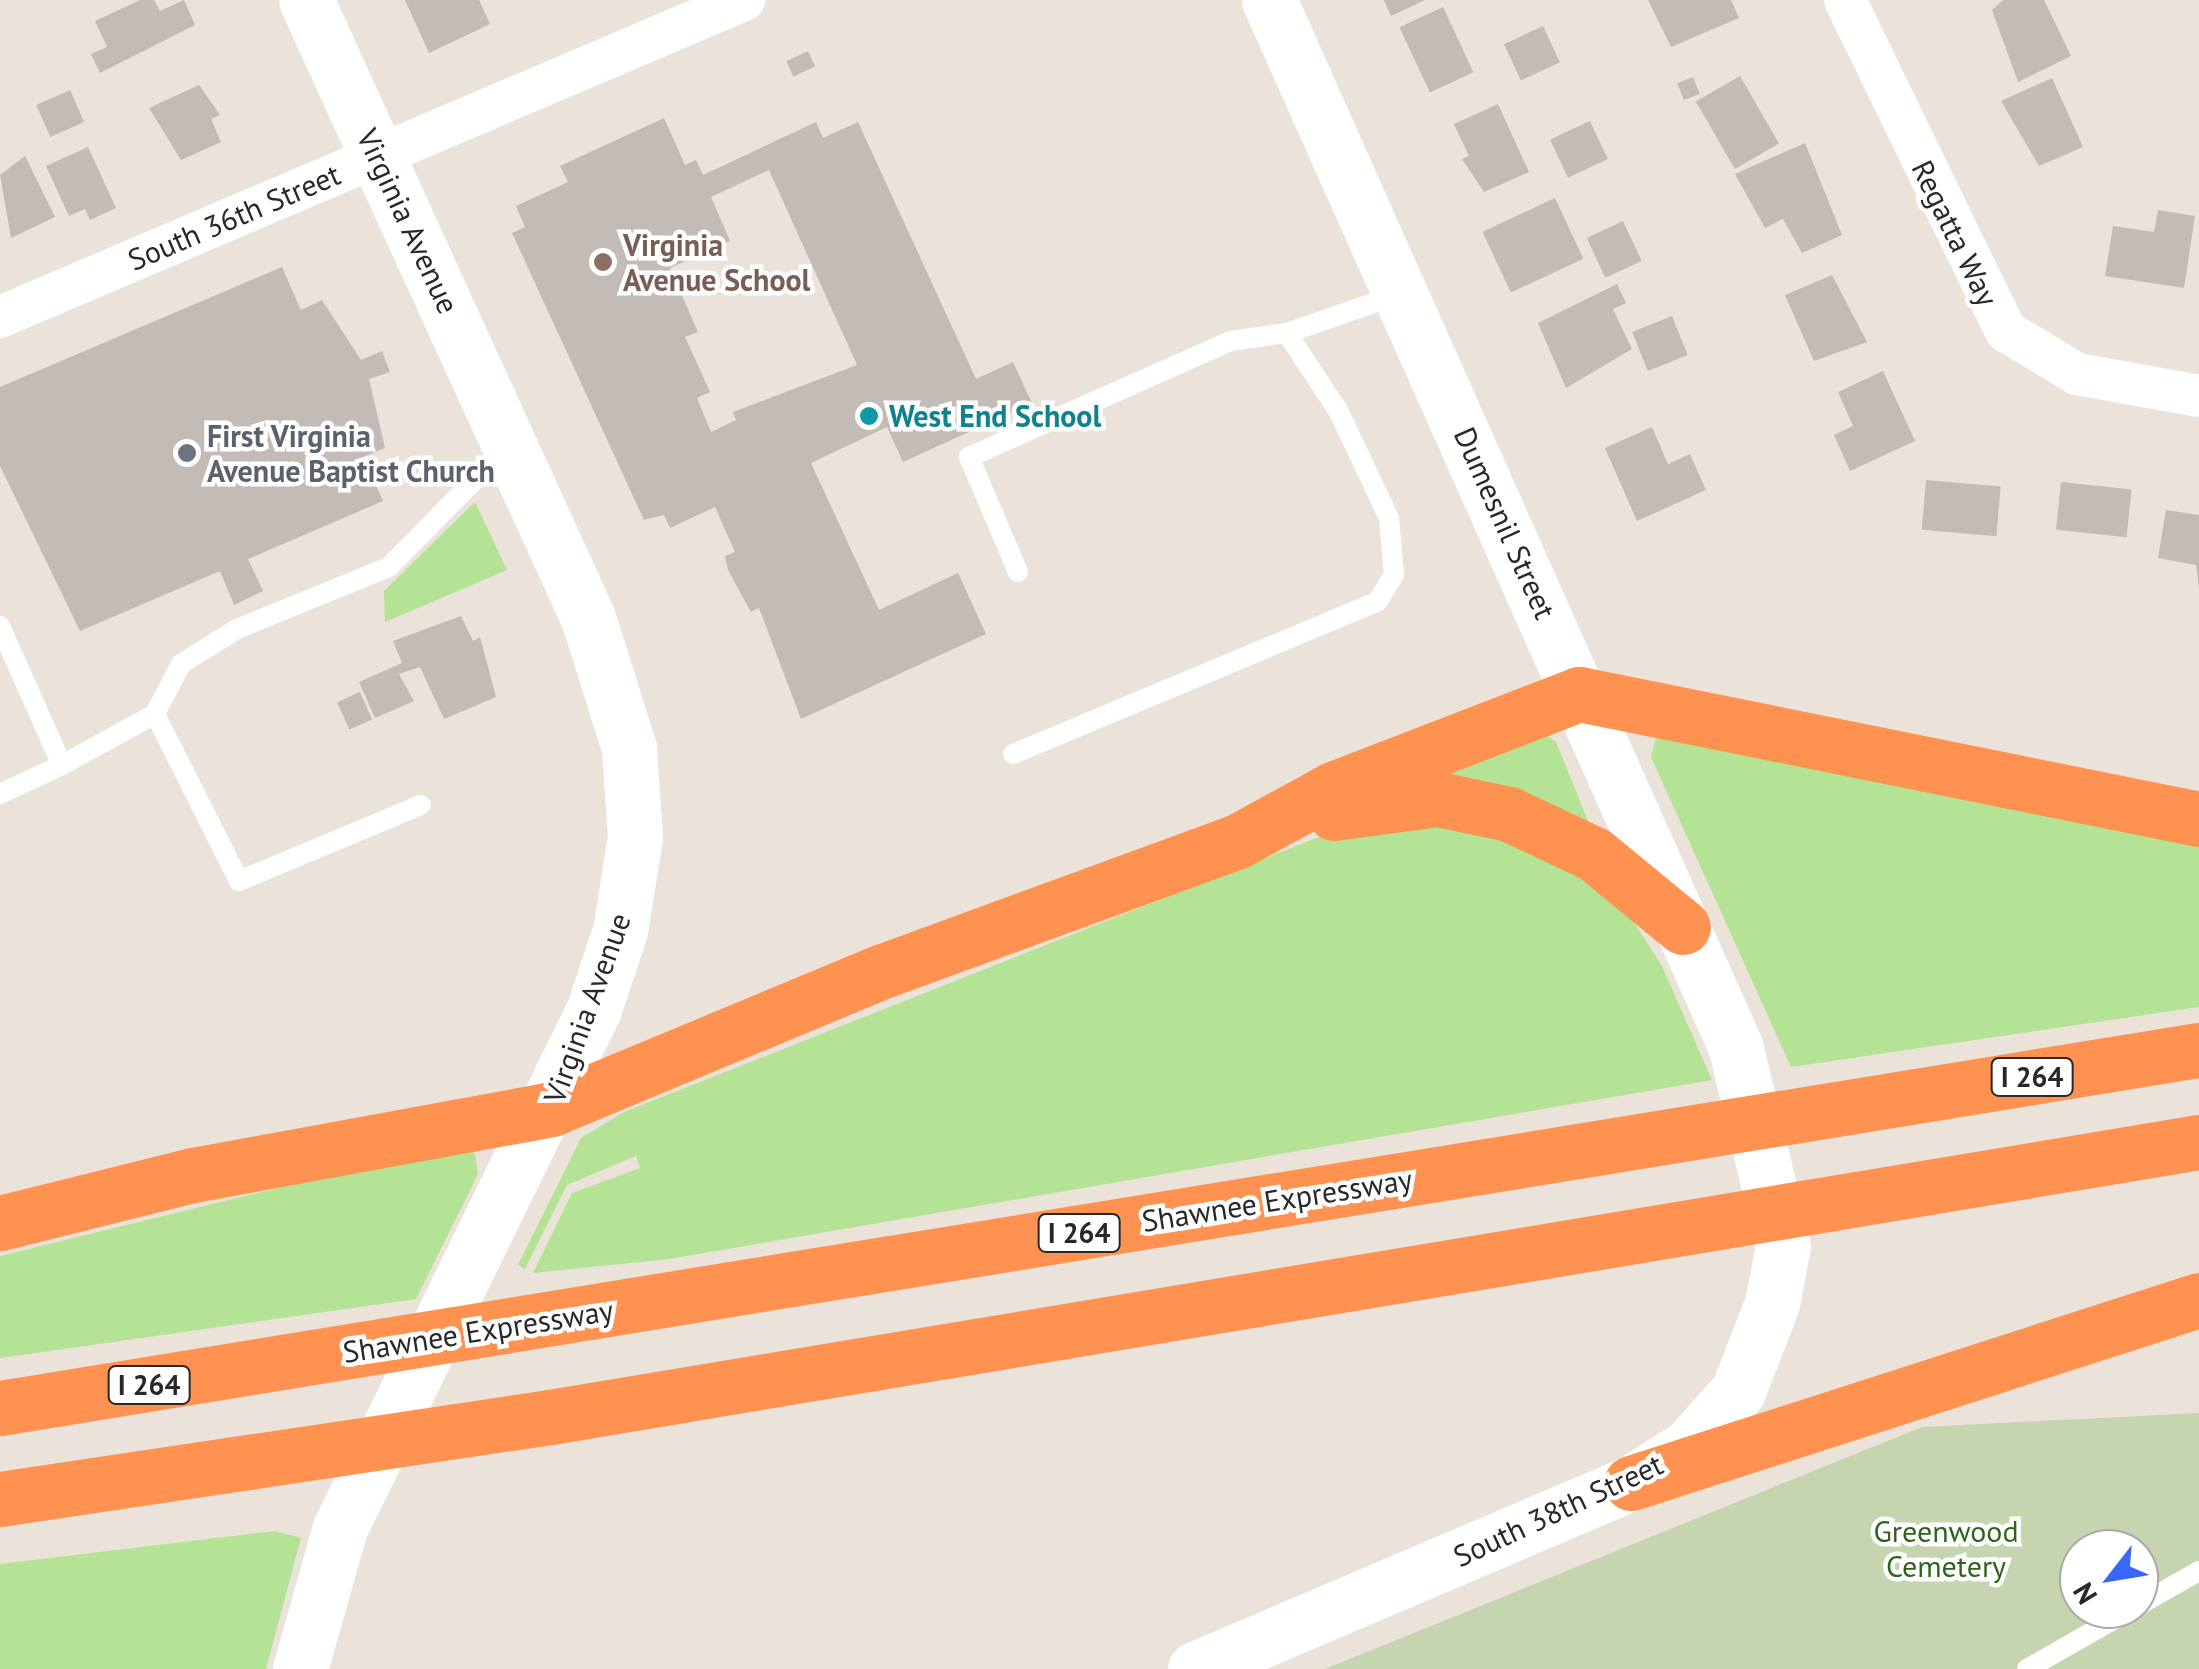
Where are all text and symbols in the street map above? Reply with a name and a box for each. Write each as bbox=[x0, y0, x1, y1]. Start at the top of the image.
street label: Virginia Avenue bbox=[349, 123, 467, 319]
street label: Regatta Way bbox=[1904, 154, 2006, 312]
street label: South 36th Street bbox=[123, 156, 345, 278]
place label: Virginia Avenue School bbox=[623, 227, 810, 298]
marker: Virginia Avenue School bbox=[592, 251, 614, 273]
place label: West End School bbox=[889, 398, 1101, 434]
marker: West End School bbox=[858, 405, 880, 427]
place label: First Virginia Avenue Baptist Church bbox=[207, 418, 495, 488]
street label: Dumesnil Street bbox=[1447, 422, 1563, 624]
marker: First Virginia Avenue Baptist Church bbox=[176, 442, 198, 464]
street label: Virginia Avenue bbox=[536, 908, 638, 1108]
road number: I 264 bbox=[1990, 1054, 2074, 1100]
street label: Shawnee Expressway bbox=[1139, 1161, 1415, 1239]
road number: I 264 bbox=[1036, 1210, 1122, 1256]
street label: Shawnee Expressway bbox=[340, 1292, 616, 1370]
road number: I 264 bbox=[106, 1362, 192, 1408]
street label: South 38th Street bbox=[1448, 1446, 1668, 1574]
park label: Greenwood Cemetery bbox=[1873, 1513, 2019, 1584]
north arrow bbox=[2059, 1529, 2159, 1629]
text: N bbox=[2064, 1576, 2105, 1611]

